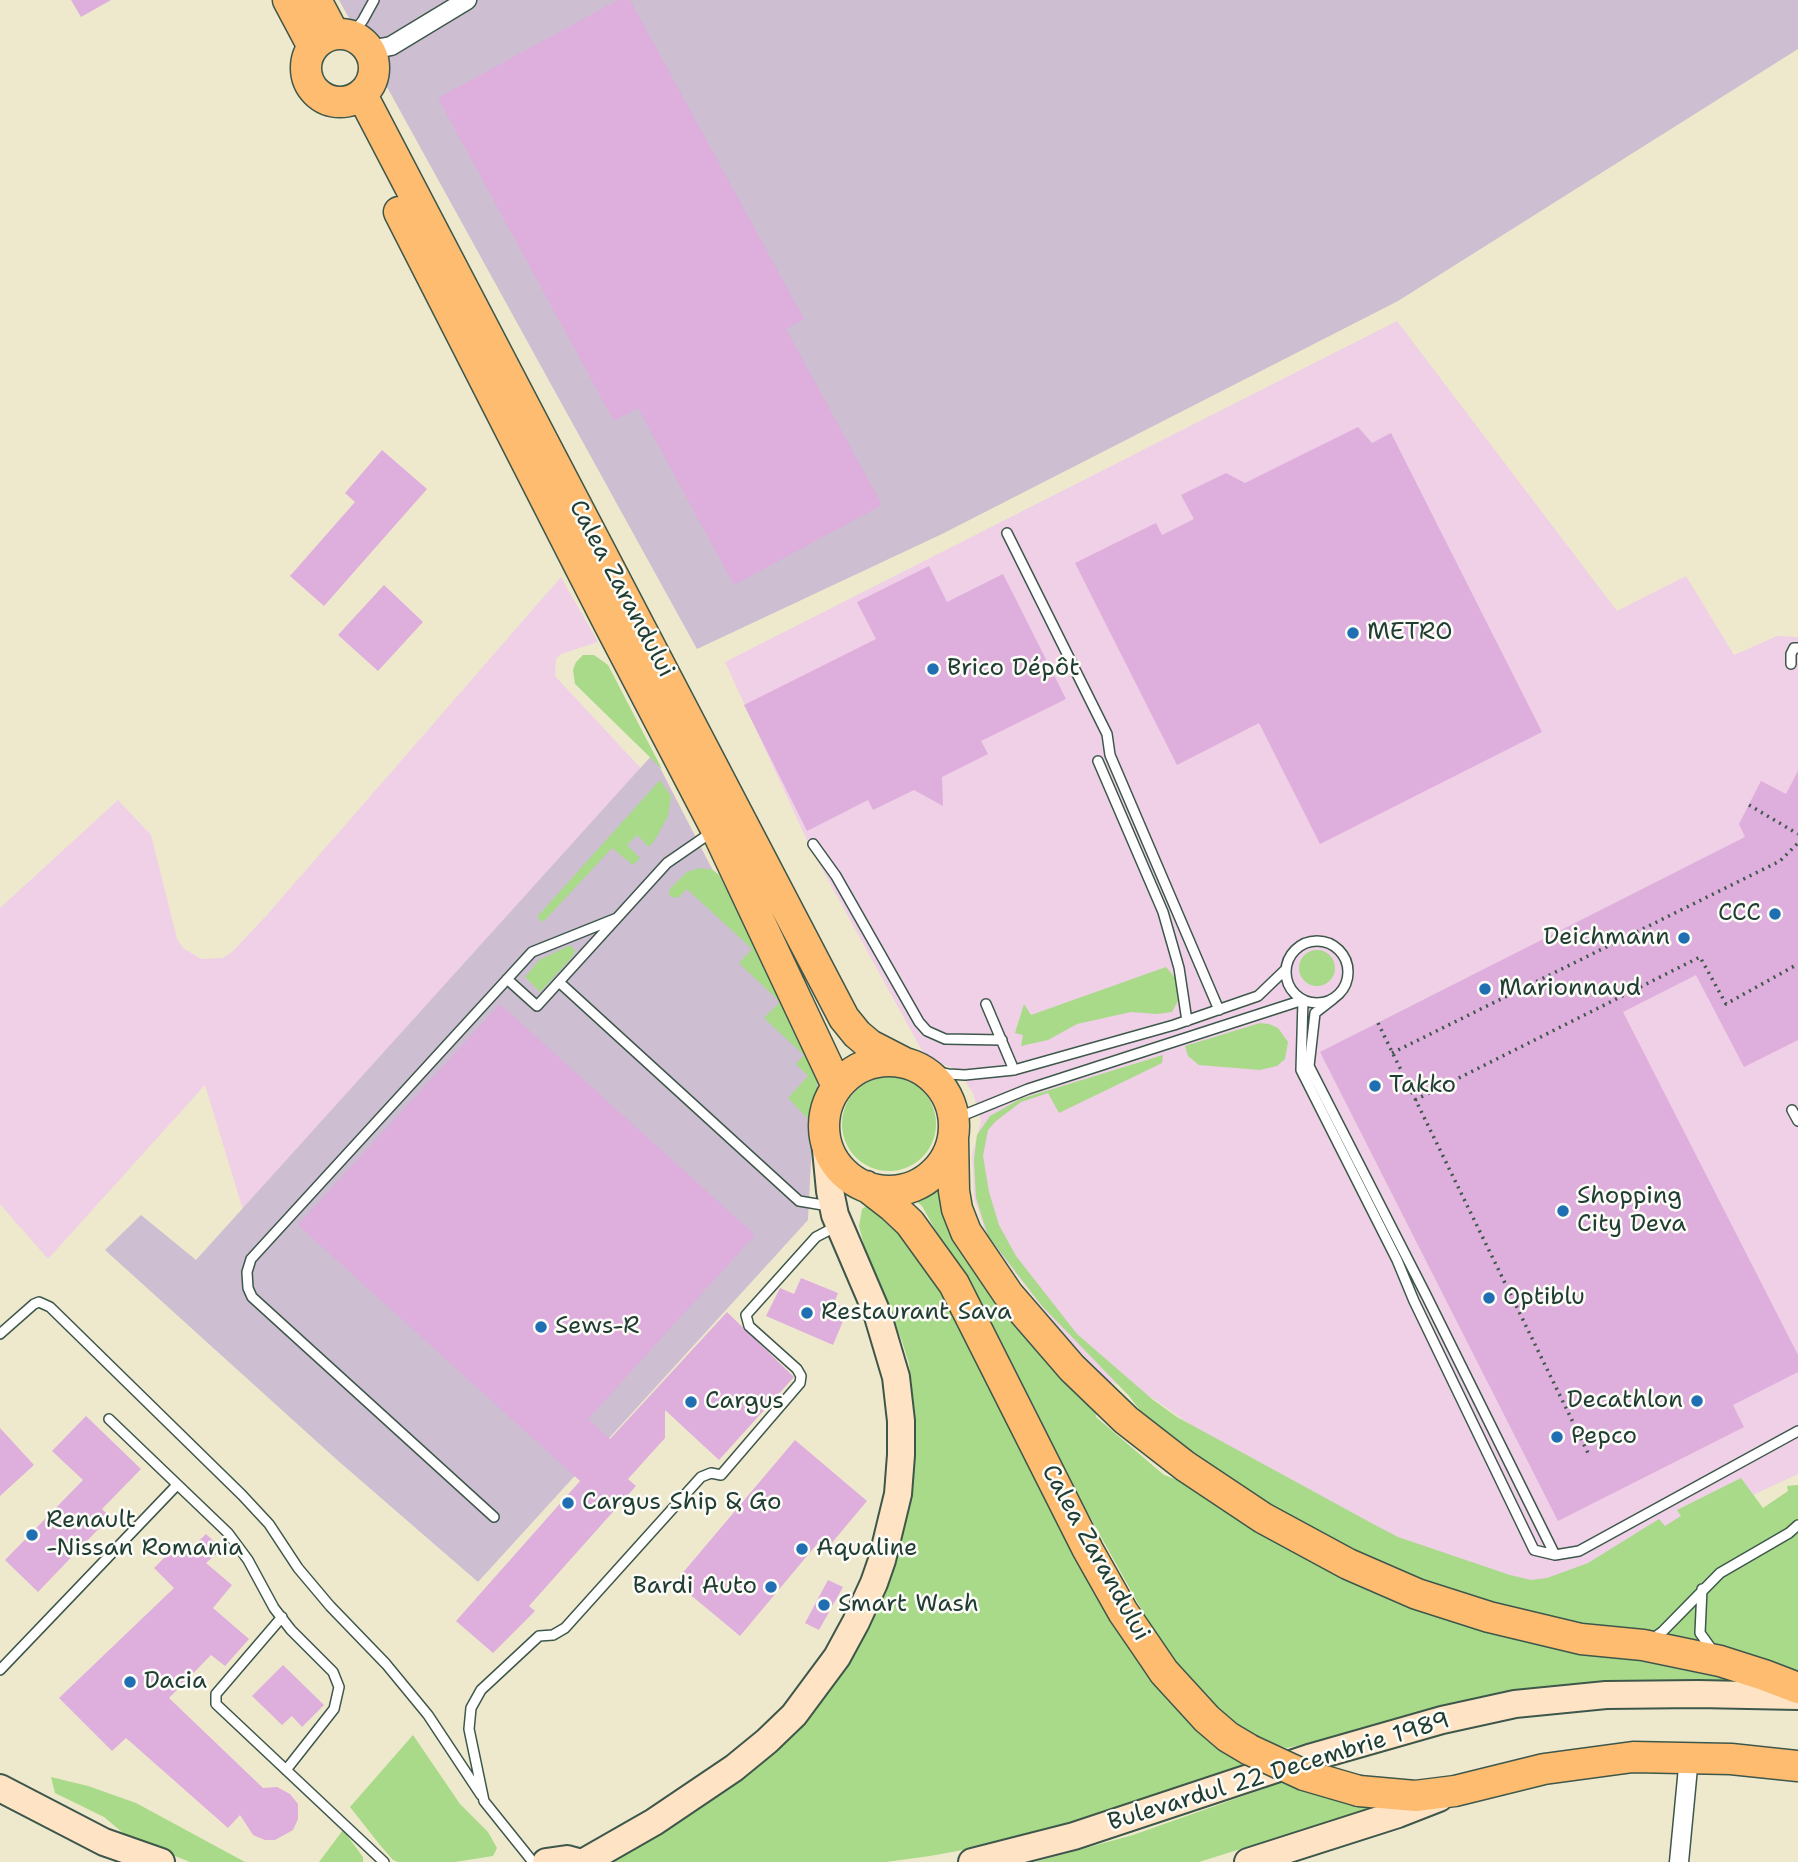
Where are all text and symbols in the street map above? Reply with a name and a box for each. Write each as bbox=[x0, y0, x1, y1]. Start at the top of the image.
street label: Calea Zarandului bbox=[562, 495, 680, 683]
place label: METRO bbox=[1367, 619, 1452, 647]
marker: METRO bbox=[1345, 625, 1361, 641]
place label: Brico Dépôt bbox=[947, 655, 1080, 683]
marker: Brico Dépôt bbox=[925, 661, 941, 677]
place label: CCC bbox=[1718, 900, 1761, 928]
marker: CCC bbox=[1767, 906, 1783, 922]
place label: Deichmann bbox=[1543, 924, 1670, 952]
marker: Deichmann bbox=[1676, 930, 1692, 946]
place label: Marionnaud bbox=[1499, 975, 1641, 1003]
marker: Marionnaud bbox=[1477, 981, 1493, 997]
place label: Takko bbox=[1389, 1072, 1456, 1100]
marker: Takko bbox=[1367, 1078, 1383, 1094]
place label: Shopping City Deva bbox=[1577, 1183, 1686, 1239]
marker: Shopping City Deva bbox=[1555, 1203, 1571, 1219]
place label: Optiblu bbox=[1503, 1284, 1585, 1312]
marker: Optiblu bbox=[1481, 1290, 1497, 1306]
place label: Restaurant Sava bbox=[821, 1299, 1012, 1327]
marker: Restaurant Sava bbox=[799, 1305, 815, 1321]
place label: Sews-R bbox=[555, 1313, 639, 1341]
marker: Sews-R bbox=[533, 1319, 549, 1335]
place label: Decathlon bbox=[1567, 1387, 1683, 1415]
place label: Cargus bbox=[705, 1388, 784, 1416]
marker: Decathlon bbox=[1689, 1393, 1705, 1409]
marker: Cargus bbox=[683, 1394, 699, 1410]
place label: Pepco bbox=[1571, 1423, 1637, 1451]
marker: Pepco bbox=[1549, 1429, 1565, 1445]
street label: Calea Zarandului bbox=[1035, 1460, 1155, 1646]
place label: Cargus Ship & Go bbox=[582, 1489, 782, 1517]
marker: Cargus Ship & Go bbox=[560, 1495, 576, 1511]
place label: Renault -Nissan Romania bbox=[46, 1507, 243, 1563]
marker: Renault -Nissan Romania bbox=[24, 1527, 40, 1543]
place label: Aqualine bbox=[816, 1535, 918, 1563]
marker: Aqualine bbox=[794, 1541, 810, 1557]
place label: Bardi Auto bbox=[633, 1573, 757, 1601]
marker: Bardi Auto bbox=[763, 1579, 779, 1595]
place label: Smart Wash bbox=[838, 1591, 979, 1619]
marker: Smart Wash bbox=[816, 1597, 832, 1613]
place label: Dacia bbox=[144, 1668, 207, 1696]
marker: Dacia bbox=[122, 1674, 138, 1690]
street label: Bulevardul 22 Decembrie 1989 bbox=[1105, 1706, 1453, 1838]

